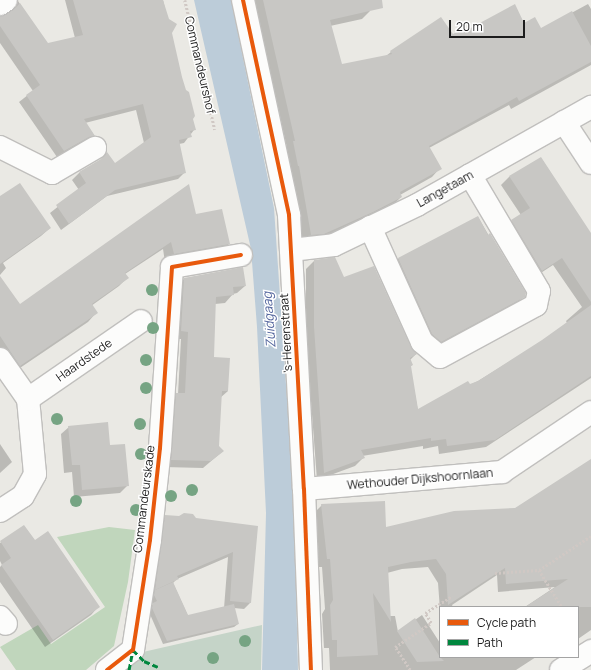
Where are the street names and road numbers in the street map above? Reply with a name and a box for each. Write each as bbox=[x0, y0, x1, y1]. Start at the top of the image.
street label: Commandeurshof bbox=[182, 15, 218, 115]
street label: Langetaam bbox=[414, 168, 476, 210]
street label: 's-Herenstraat bbox=[277, 293, 295, 373]
street label: Haardstede bbox=[53, 335, 115, 385]
street label: Commandeurskade bbox=[130, 444, 158, 554]
street label: Wethouder Dijkshoornlaan bbox=[346, 465, 494, 493]

